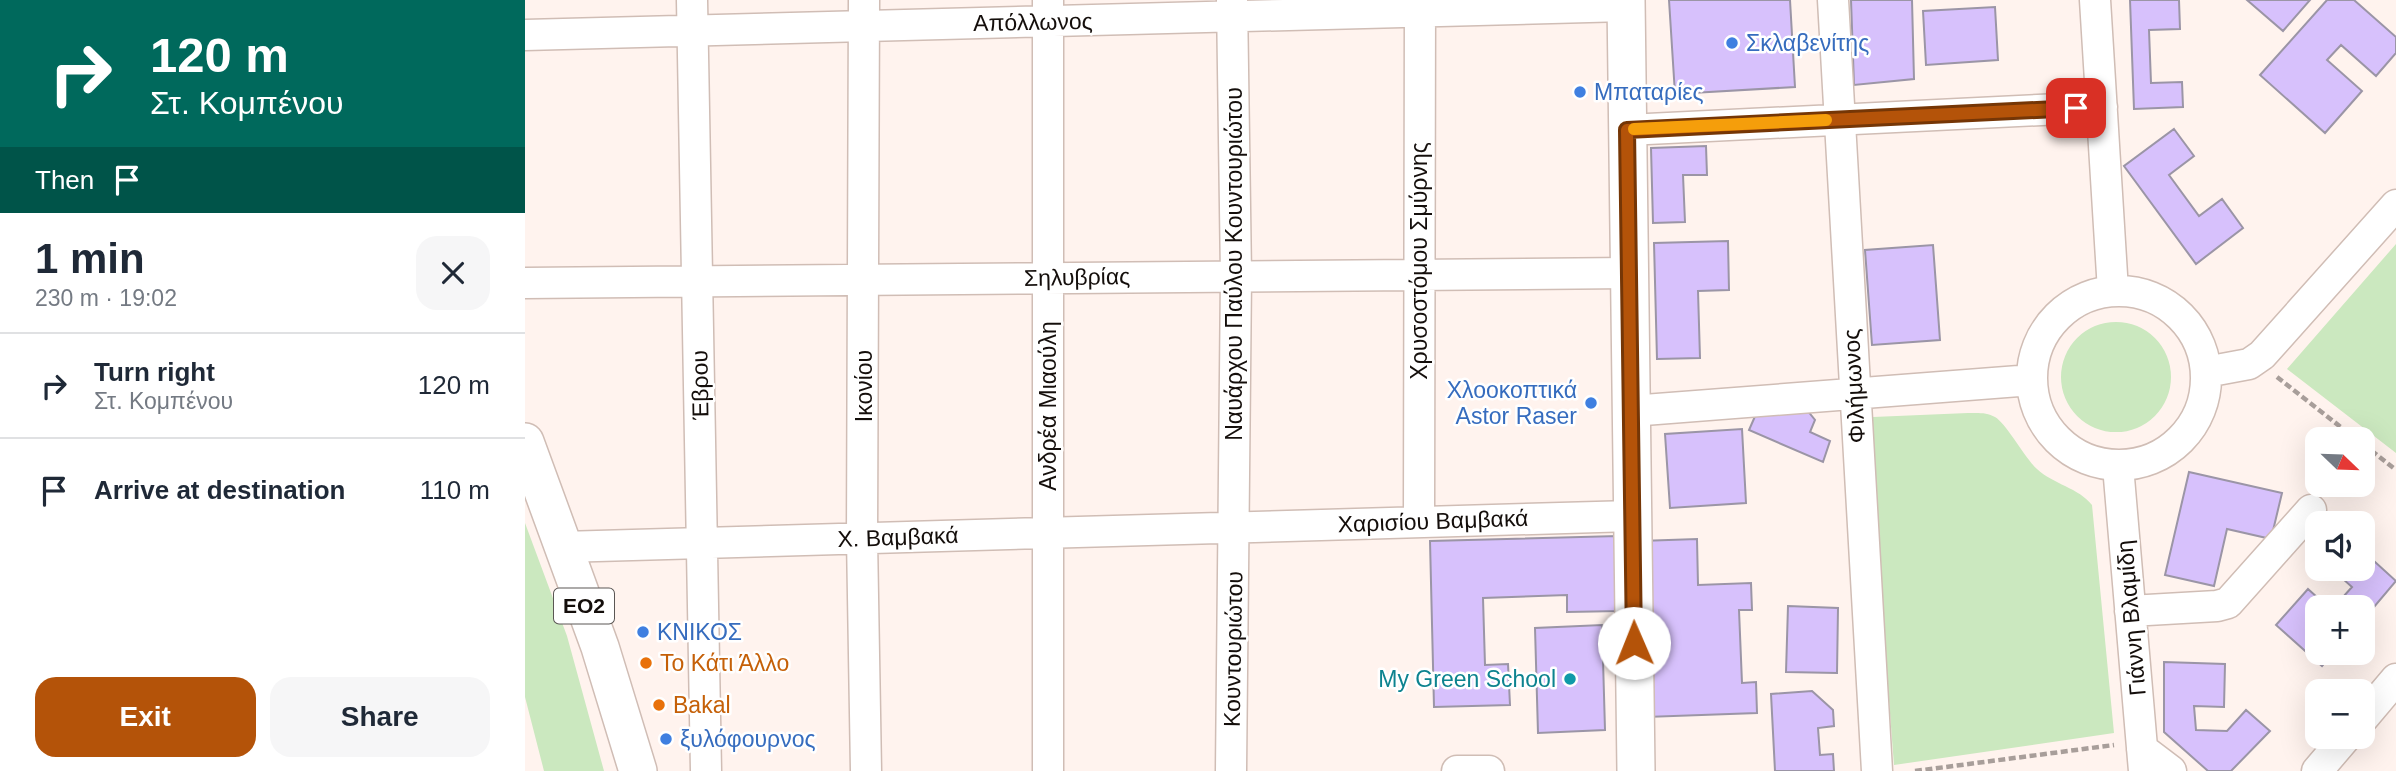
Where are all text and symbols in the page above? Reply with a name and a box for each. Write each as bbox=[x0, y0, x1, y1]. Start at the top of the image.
street label: Απόλλωνος bbox=[973, 8, 1093, 36]
icon: right bbox=[35, 28, 126, 119]
text: 120 m bbox=[150, 28, 289, 82]
place label: Σκλαβενίτης bbox=[1746, 30, 1869, 56]
marker: Σκλαβενίτης bbox=[1724, 35, 1740, 51]
pin bbox=[2046, 78, 2106, 138]
place label: Μπαταρίες bbox=[1594, 79, 1704, 105]
marker: Μπαταρίες bbox=[1572, 84, 1588, 100]
text: Στ. Κομπένου bbox=[150, 85, 344, 121]
street label: Ναυάρχου Παύλου Κουντουριώτου bbox=[1221, 87, 1247, 441]
icon: arrive bbox=[2057, 89, 2095, 127]
street label: Χρυσοστόμου Σμύρνης bbox=[1406, 142, 1432, 380]
icon: arrive bbox=[108, 161, 146, 199]
text: Then bbox=[35, 165, 94, 195]
text: 1 min bbox=[35, 235, 145, 282]
button: close bbox=[416, 236, 490, 310]
street label: Σηλυβρίας bbox=[1024, 263, 1130, 291]
text: 230 m · 19:02 bbox=[35, 285, 177, 311]
street label: Ανδρέα Μιαούλη bbox=[1035, 321, 1061, 491]
street label: Φιλήμωνος bbox=[1838, 328, 1870, 444]
street label: Έβρου bbox=[686, 350, 714, 421]
street label: Ικονίου bbox=[851, 350, 877, 422]
text: Turn right bbox=[94, 357, 215, 387]
icon: right bbox=[35, 367, 73, 405]
text: 120 m bbox=[418, 370, 490, 400]
place label: Χλοοκοπτικά Astor Raser bbox=[1447, 377, 1577, 429]
text: Στ. Κομπένου bbox=[94, 388, 233, 414]
marker: Χλοοκοπτικά Astor Raser bbox=[1583, 395, 1599, 411]
north arrow bbox=[2305, 427, 2375, 497]
map controls bbox=[2305, 427, 2375, 749]
icon: arrive bbox=[35, 472, 73, 510]
text: Arrive at destination bbox=[94, 475, 345, 505]
text: 110 m bbox=[420, 475, 490, 505]
street label: Χαρισίου Βαμβακά bbox=[1337, 505, 1529, 537]
button: sound bbox=[2305, 511, 2375, 581]
street label: Χ. Βαμβακά bbox=[837, 522, 959, 552]
street label: Γιάννη Βλαμίδη bbox=[2111, 539, 2151, 697]
street label: Κουντουριώτου bbox=[1219, 571, 1247, 727]
road number: ΕΟ2 bbox=[554, 588, 614, 624]
button: + bbox=[2305, 595, 2375, 665]
position arrow bbox=[1597, 606, 1671, 680]
place label: ΚΝΙΚΟΣ bbox=[657, 619, 742, 645]
marker: ΚΝΙΚΟΣ bbox=[635, 624, 651, 640]
place label: Το Κάτι Άλλο bbox=[660, 650, 789, 676]
marker: Το Κάτι Άλλο bbox=[638, 655, 654, 671]
place label: My Green School bbox=[1378, 666, 1556, 692]
marker: My Green School bbox=[1562, 671, 1578, 687]
button: Exit bbox=[35, 677, 256, 757]
button: Share bbox=[270, 677, 490, 757]
button: − bbox=[2305, 679, 2375, 749]
place label: Bakal bbox=[673, 692, 731, 718]
marker: Bakal bbox=[651, 697, 667, 713]
place label: ξυλόφουρνος bbox=[680, 726, 816, 752]
marker: ξυλόφουρνος bbox=[658, 731, 674, 747]

